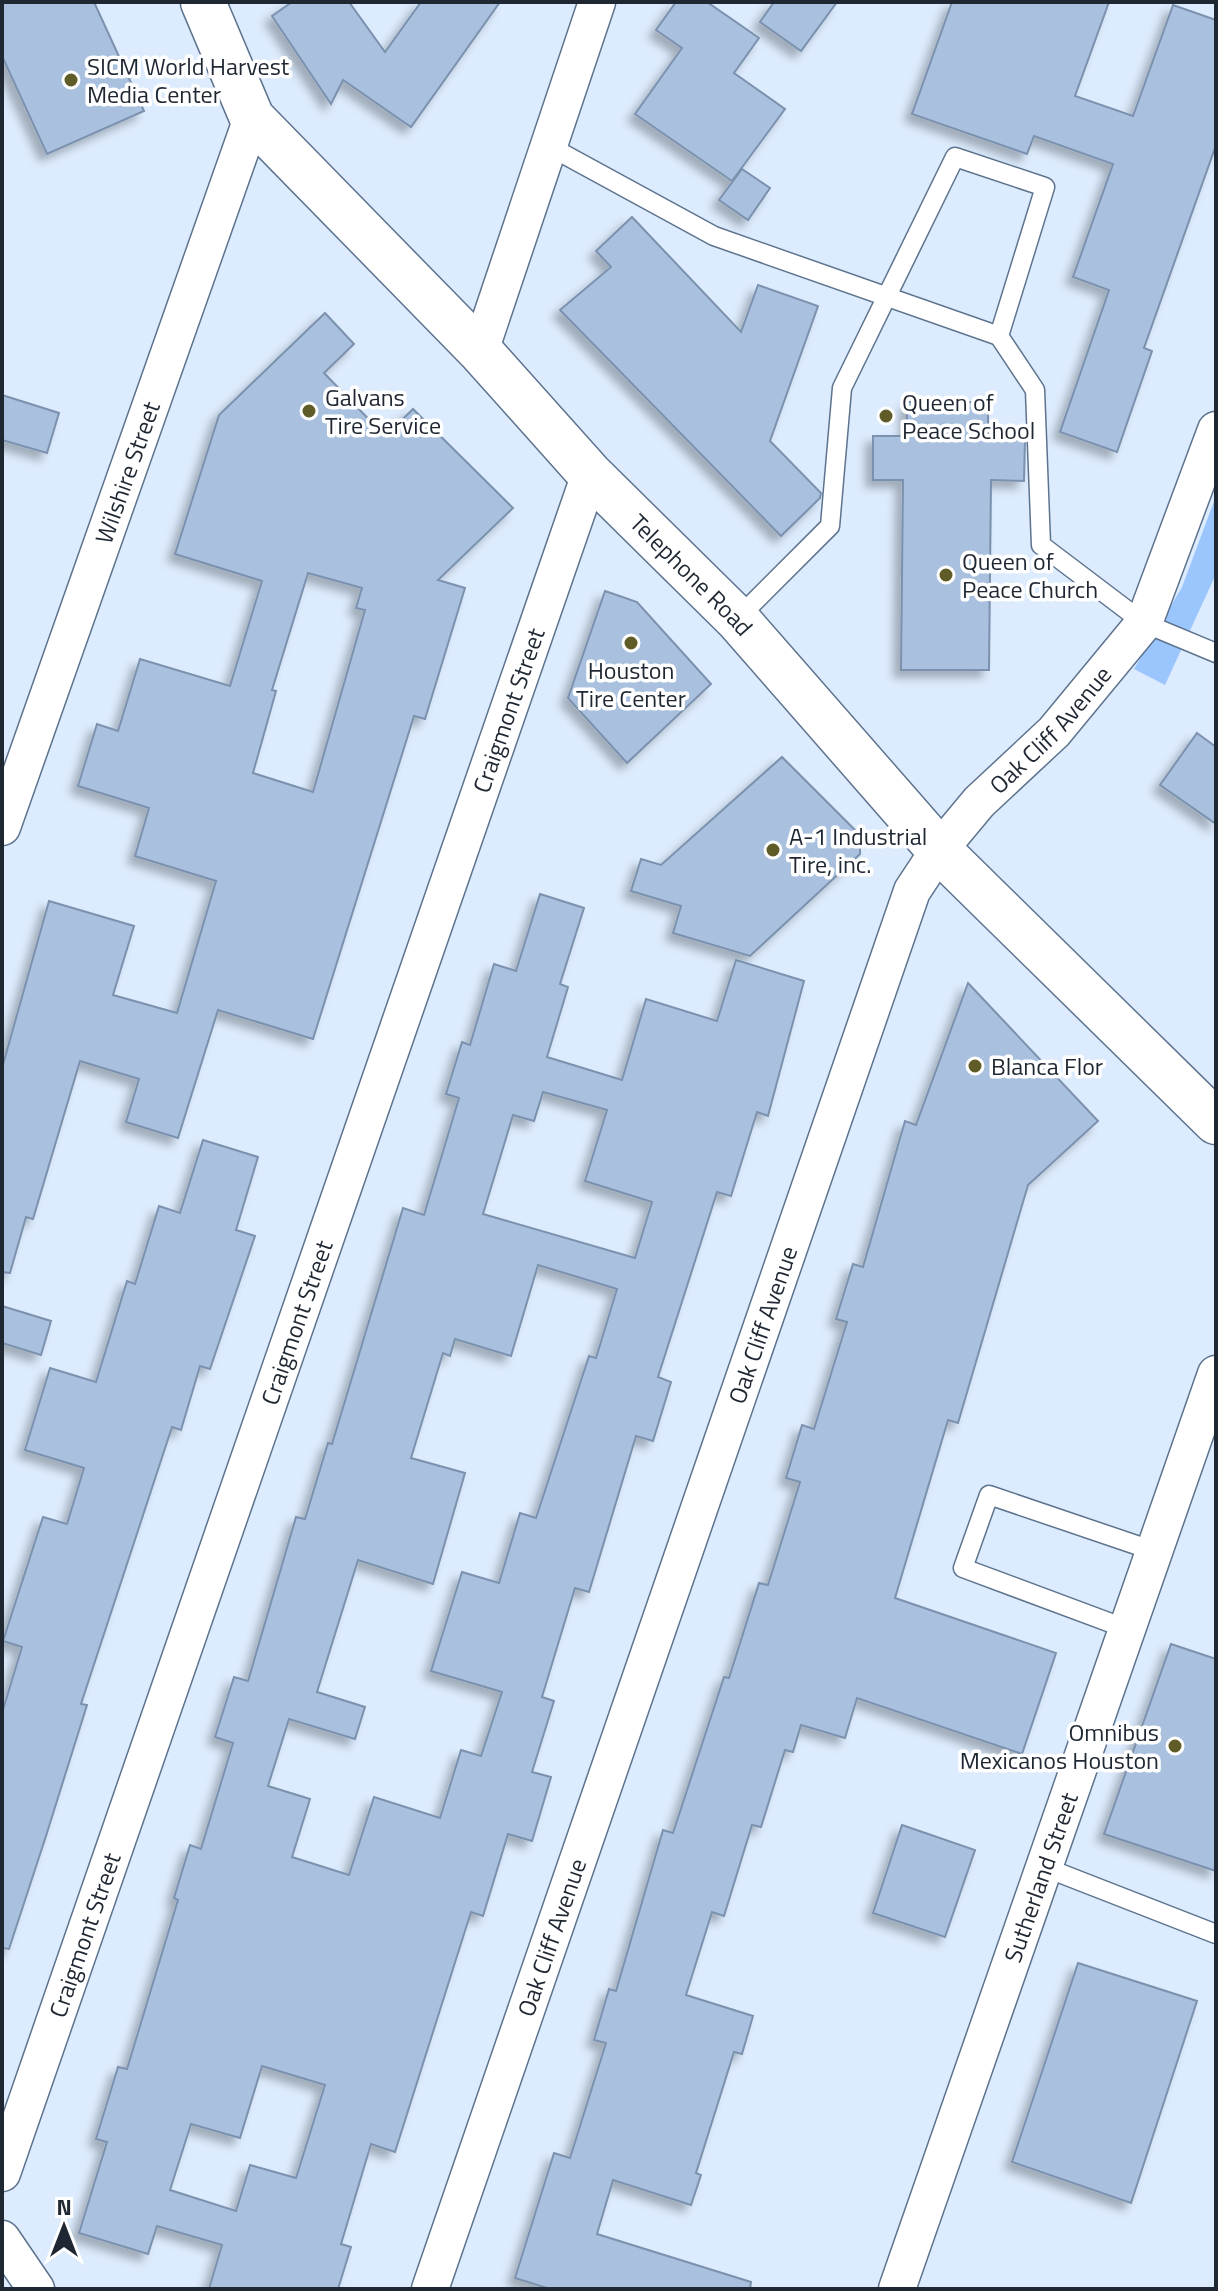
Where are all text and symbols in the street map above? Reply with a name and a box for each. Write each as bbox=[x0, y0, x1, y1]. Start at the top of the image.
place label: SICM World Harvest Media Center bbox=[87, 48, 290, 112]
marker: SICM World Harvest Media Center bbox=[62, 71, 80, 89]
place label: Galvans Tire Service bbox=[325, 379, 441, 443]
place label: Queen of Peace School bbox=[902, 384, 1035, 448]
street label: Wilshire Street bbox=[85, 396, 169, 549]
marker: Galvans Tire Service bbox=[300, 402, 318, 420]
marker: Queen of Peace School bbox=[877, 407, 895, 425]
street label: Telephone Road bbox=[622, 505, 762, 644]
place label: Queen of Peace Church bbox=[962, 543, 1098, 607]
marker: Queen of Peace Church bbox=[937, 566, 955, 584]
street label: Craigmont Street bbox=[463, 622, 554, 797]
marker: Houston Tire Center bbox=[622, 634, 640, 652]
place label: Houston Tire Center bbox=[576, 652, 686, 716]
street label: Oak Cliff Avenue bbox=[981, 658, 1120, 802]
place label: A-1 Industrial Tire, inc. bbox=[789, 818, 927, 882]
marker: A-1 Industrial Tire, inc. bbox=[764, 841, 782, 859]
place label: Blanca Flor bbox=[991, 1048, 1103, 1084]
marker: Blanca Flor bbox=[966, 1057, 984, 1075]
street label: Craigmont Street bbox=[251, 1235, 342, 1410]
street label: Oak Cliff Avenue bbox=[719, 1241, 806, 1408]
place label: Omnibus Mexicanos Houston bbox=[960, 1714, 1159, 1778]
marker: Omnibus Mexicanos Houston bbox=[1166, 1737, 1184, 1755]
street label: Sutherland Street bbox=[994, 1787, 1087, 1967]
street label: Craigmont Street bbox=[39, 1847, 130, 2022]
street label: Oak Cliff Avenue bbox=[507, 1854, 595, 2021]
north arrow bbox=[24, 2187, 104, 2267]
text: N bbox=[56, 2190, 72, 2224]

